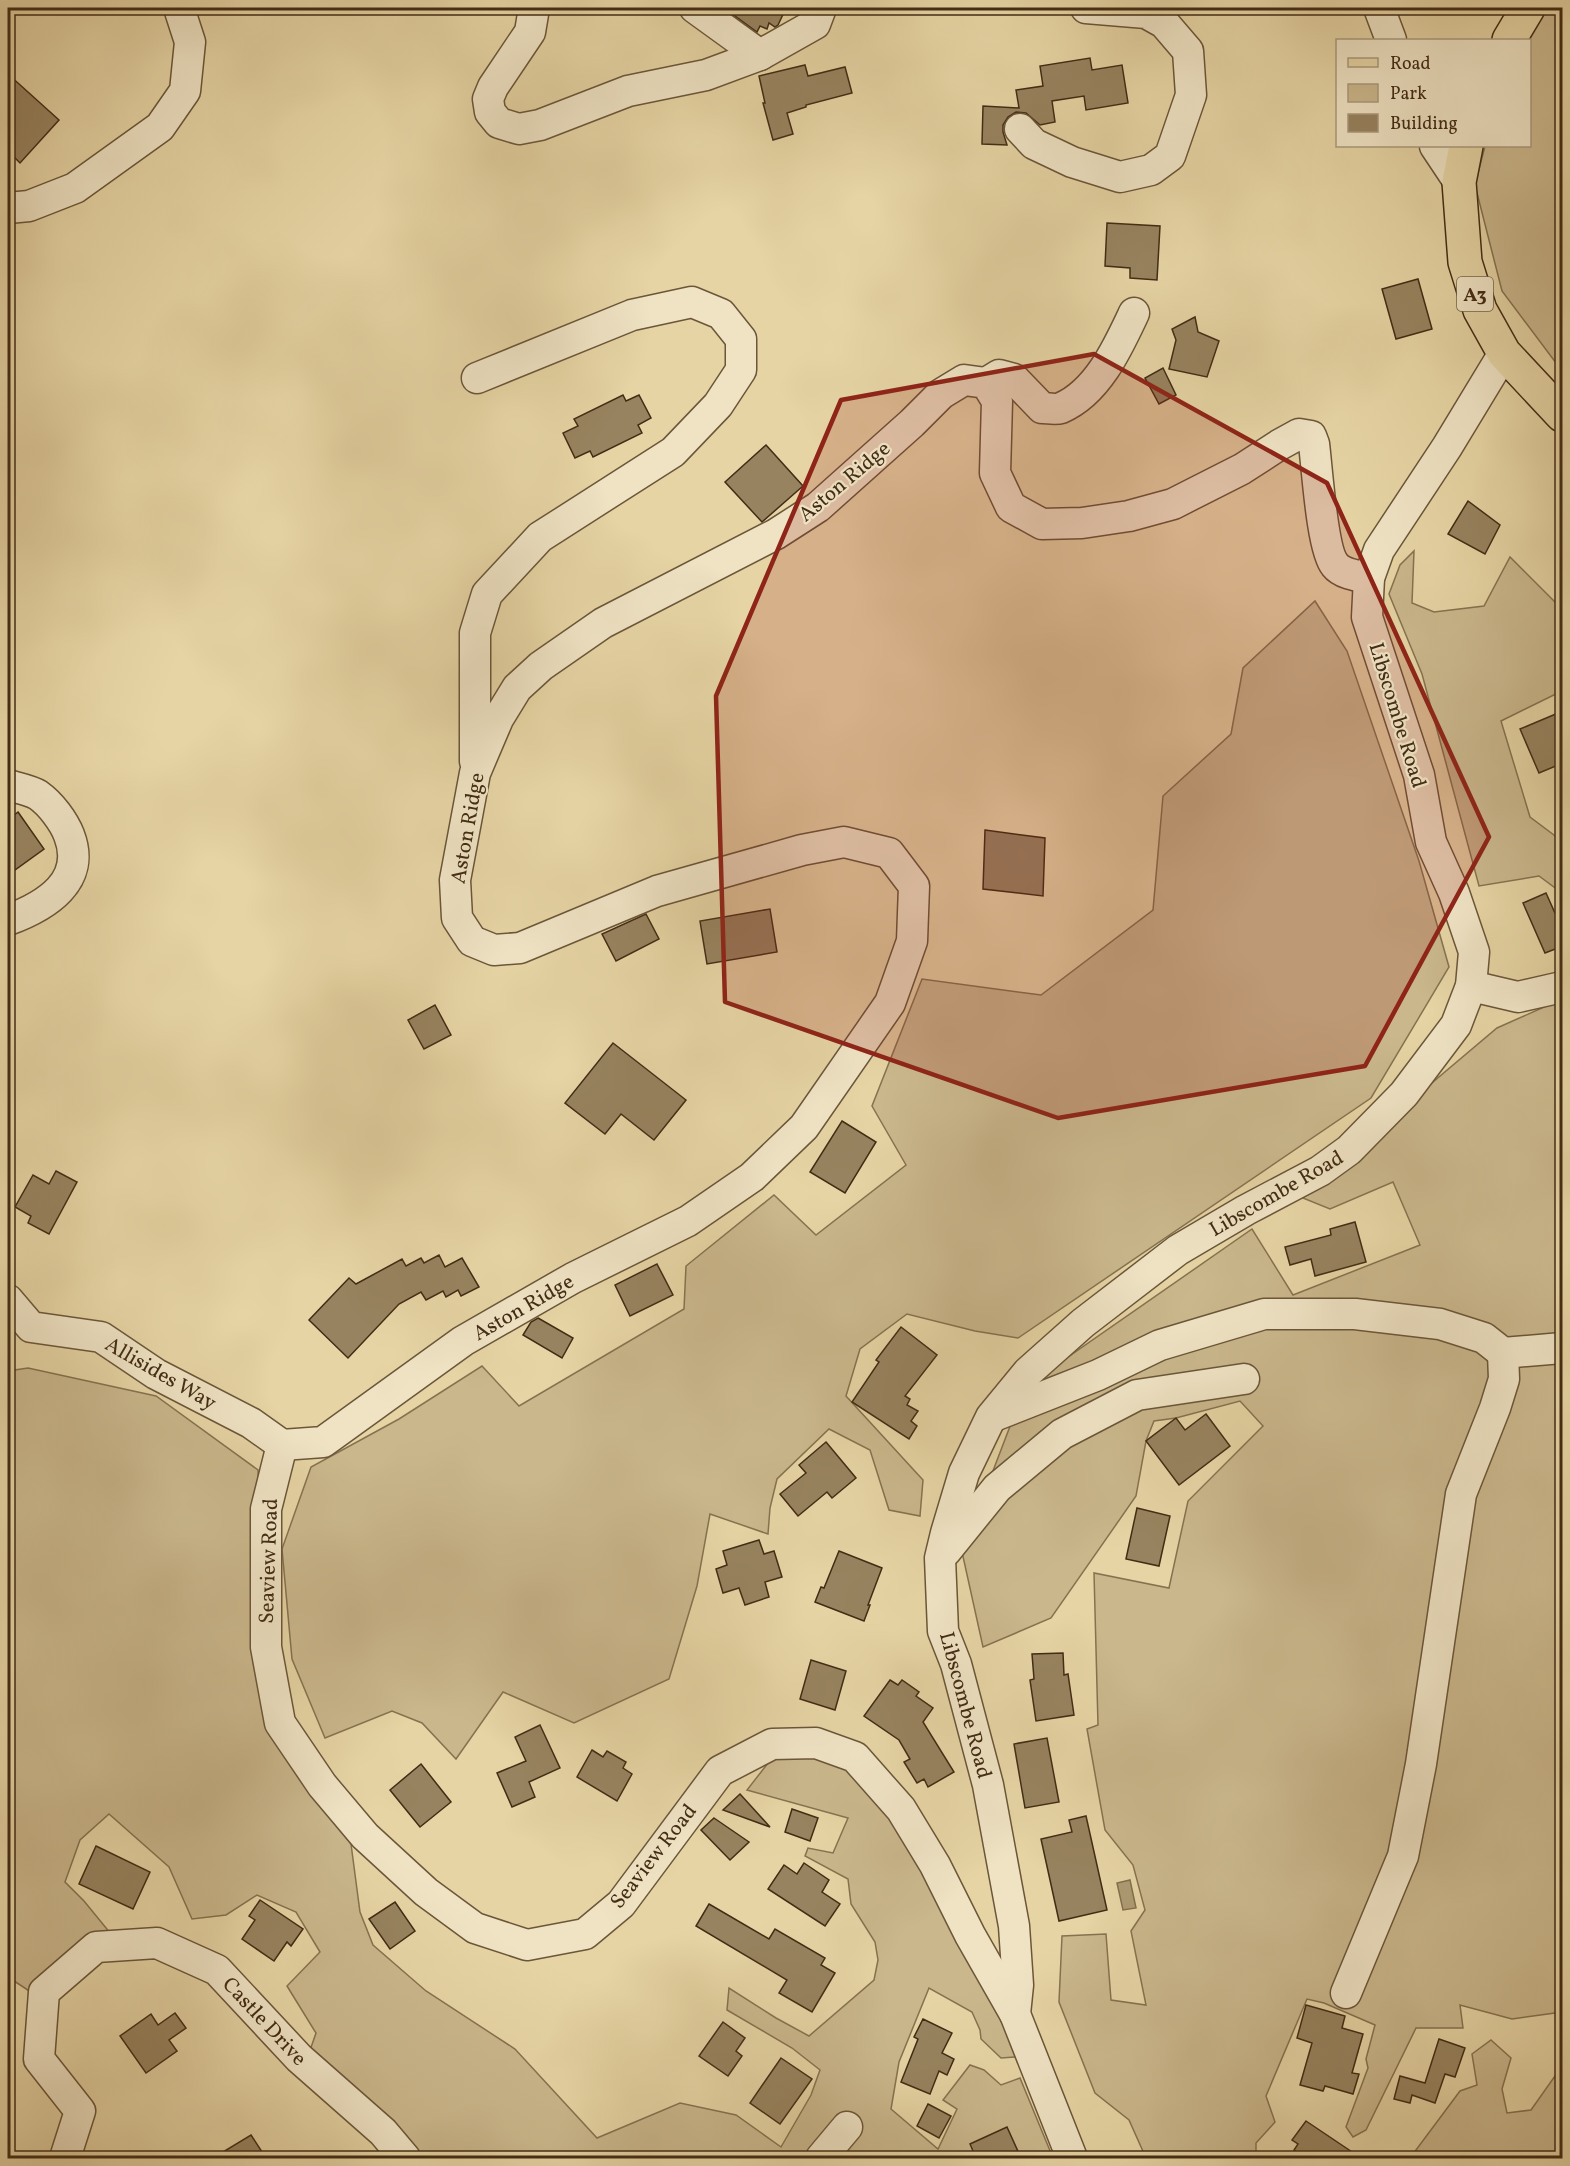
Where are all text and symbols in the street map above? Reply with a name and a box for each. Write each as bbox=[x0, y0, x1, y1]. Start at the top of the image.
legend bbox=[1336, 39, 1531, 147]
text: Road bbox=[1390, 52, 1431, 77]
text: Park bbox=[1390, 82, 1427, 107]
text: Building bbox=[1390, 112, 1458, 137]
road number: A3 bbox=[1457, 277, 1493, 311]
street label: Aston Ridge bbox=[793, 435, 897, 529]
street label: Libscombe Road bbox=[1361, 639, 1432, 792]
street label: Aston Ridge bbox=[444, 771, 492, 886]
street label: Libscombe Road bbox=[1204, 1144, 1349, 1245]
street label: Aston Ridge bbox=[468, 1268, 580, 1349]
street label: Allisides Way bbox=[99, 1331, 222, 1418]
street label: Seaview Road bbox=[253, 1498, 286, 1624]
street label: Libscombe Road bbox=[931, 1629, 998, 1782]
street label: Seaview Road bbox=[604, 1798, 704, 1915]
street label: Castle Drive bbox=[215, 1971, 313, 2073]

